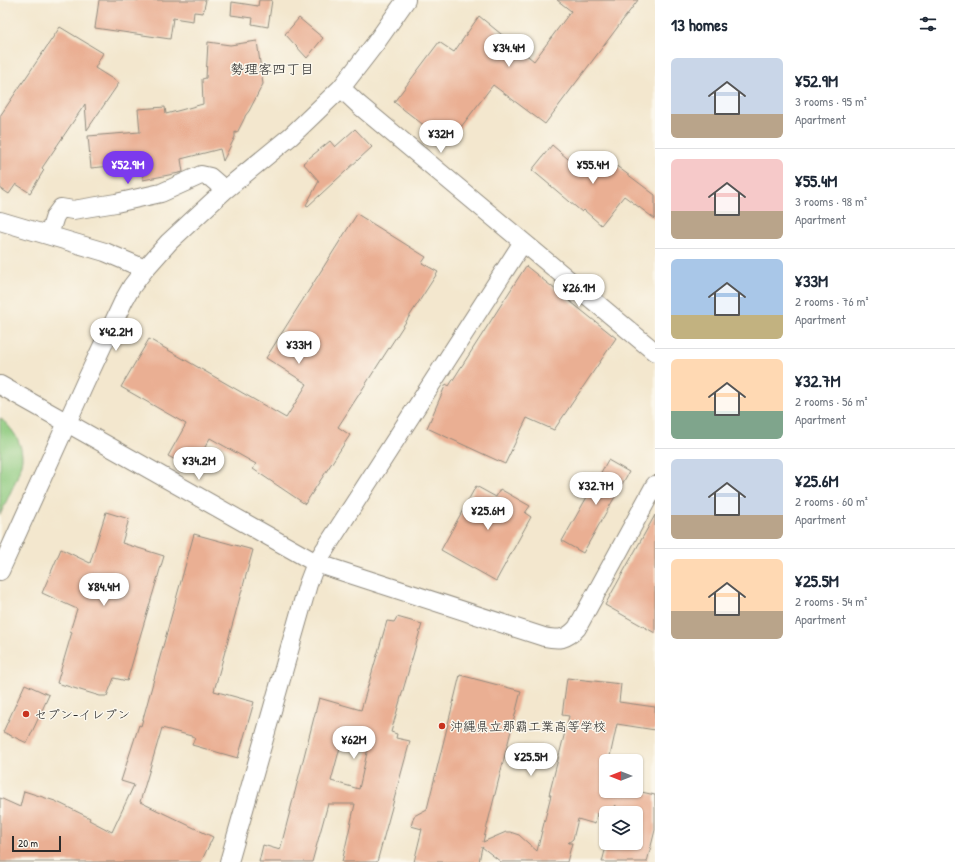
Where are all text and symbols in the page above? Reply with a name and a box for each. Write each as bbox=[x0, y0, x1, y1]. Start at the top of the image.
text: 13 homes bbox=[671, 13, 728, 36]
icon: filters bbox=[917, 13, 939, 35]
pin: ¥34.4M bbox=[476, 34, 542, 68]
text: ¥34.4M bbox=[493, 38, 525, 56]
district label: 勢理客四丁目 bbox=[230, 59, 314, 78]
text: ¥52.9M bbox=[795, 69, 838, 92]
icon: home bbox=[703, 74, 751, 122]
text: 3 rooms · 95 m² bbox=[795, 92, 867, 110]
text: Apartment bbox=[795, 110, 846, 128]
pin: ¥32M bbox=[417, 120, 465, 154]
text: ¥32M bbox=[428, 124, 454, 142]
pin: ¥52.9M bbox=[95, 151, 161, 185]
pin: ¥55.4M bbox=[560, 151, 626, 185]
text: ¥52.9M bbox=[112, 155, 144, 173]
text: ¥55.4M bbox=[577, 155, 609, 173]
text: ¥55.4M bbox=[795, 169, 837, 192]
icon: home bbox=[703, 175, 751, 223]
text: 3 rooms · 98 m² bbox=[795, 192, 867, 210]
text: Apartment bbox=[795, 210, 846, 228]
text: ¥33M bbox=[795, 269, 828, 292]
pin: ¥26.1M bbox=[546, 274, 612, 308]
icon: home bbox=[703, 275, 751, 323]
text: ¥26.1M bbox=[563, 278, 595, 296]
text: 2 rooms · 76 m² bbox=[795, 292, 868, 310]
text: Apartment bbox=[795, 310, 846, 328]
pin: ¥42.2M bbox=[83, 318, 149, 352]
text: ¥42.2M bbox=[99, 322, 133, 340]
pin: ¥33M bbox=[275, 331, 323, 365]
text: ¥33M bbox=[286, 335, 312, 353]
text: ¥32.7M bbox=[795, 369, 841, 392]
icon: home bbox=[703, 375, 751, 423]
text: 2 rooms · 56 m² bbox=[795, 392, 868, 410]
text: Apartment bbox=[795, 410, 846, 428]
pin: ¥34.2M bbox=[166, 447, 232, 481]
text: ¥34.2M bbox=[182, 451, 216, 469]
text: ¥25.6M bbox=[795, 469, 839, 492]
pin: ¥32.7M bbox=[563, 472, 629, 506]
icon: home bbox=[703, 475, 751, 523]
text: ¥32.7M bbox=[579, 476, 613, 494]
text: 2 rooms · 60 m² bbox=[795, 492, 868, 510]
pin: ¥25.6M bbox=[455, 497, 521, 531]
text: ¥25.6M bbox=[471, 501, 505, 519]
text: Apartment bbox=[795, 510, 846, 528]
text: ¥25.5M bbox=[795, 569, 839, 592]
pin: ¥84.4M bbox=[71, 573, 137, 607]
icon: home bbox=[703, 575, 751, 623]
text: ¥84.4M bbox=[88, 577, 120, 595]
text: 2 rooms · 54 m² bbox=[795, 592, 867, 610]
text: Apartment bbox=[795, 610, 846, 628]
place label: セブン-イレブン bbox=[34, 705, 130, 723]
marker: セブン-イレブン bbox=[21, 709, 31, 719]
place label: 沖縄県立那覇工業高等学校 bbox=[450, 717, 606, 735]
marker: 沖縄県立那覇工業高等学校 bbox=[437, 721, 447, 731]
pin: ¥62M bbox=[330, 726, 378, 760]
text: ¥62M bbox=[341, 730, 367, 748]
pin: ¥25.5M bbox=[498, 743, 564, 777]
text: ¥25.5M bbox=[514, 747, 548, 765]
north arrow bbox=[599, 754, 643, 798]
map controls bbox=[599, 754, 643, 850]
button: layers bbox=[599, 806, 643, 850]
scale bar bbox=[12, 834, 61, 853]
text: 20 m bbox=[18, 836, 38, 850]

